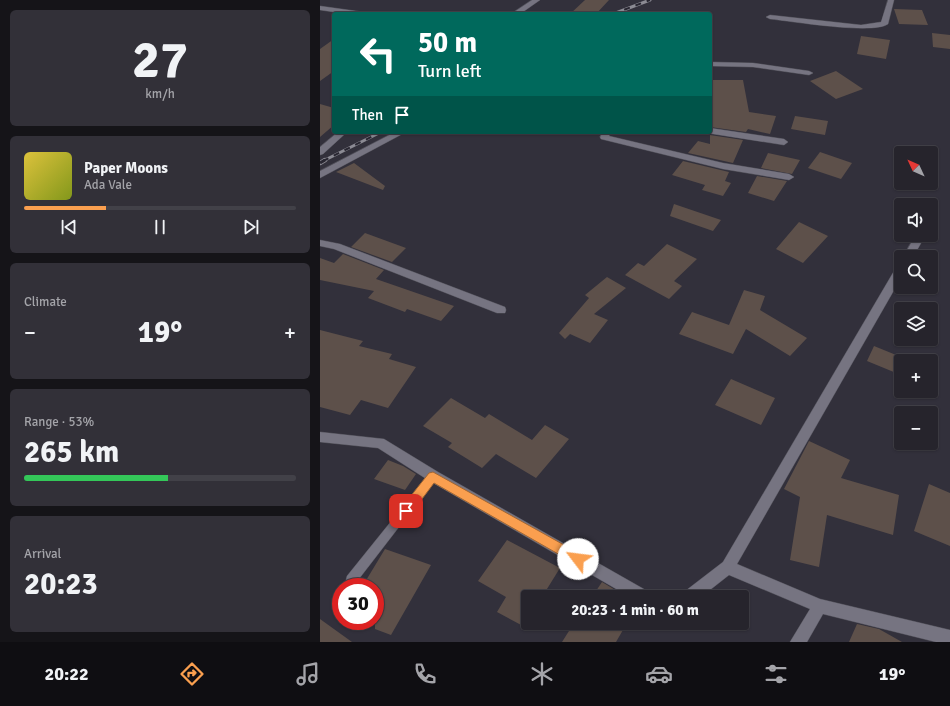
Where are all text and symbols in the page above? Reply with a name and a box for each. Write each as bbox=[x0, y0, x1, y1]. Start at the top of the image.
text: 50 m bbox=[418, 26, 477, 60]
text: 27 bbox=[132, 28, 188, 92]
icon: left bbox=[352, 28, 404, 80]
text: Turn left bbox=[418, 60, 481, 82]
text: km/h bbox=[145, 86, 175, 102]
icon: arrive bbox=[391, 104, 413, 126]
text: Then bbox=[352, 106, 383, 124]
north arrow bbox=[894, 146, 938, 190]
map controls bbox=[894, 146, 938, 450]
text: Paper Moons bbox=[84, 159, 168, 177]
text: Ada Vale bbox=[84, 177, 132, 193]
button: sound bbox=[894, 198, 938, 242]
icon: previous bbox=[58, 216, 80, 238]
icon: pause bbox=[149, 216, 171, 238]
icon: next bbox=[240, 216, 262, 238]
button: search bbox=[894, 250, 938, 294]
text: Climate bbox=[24, 294, 67, 310]
button: layers bbox=[894, 302, 938, 346]
text: 19° bbox=[138, 314, 182, 351]
text: − bbox=[24, 319, 36, 346]
text: + bbox=[284, 319, 296, 346]
button: + bbox=[894, 354, 938, 398]
button: − bbox=[894, 406, 938, 450]
text: Range · 53% bbox=[24, 414, 94, 430]
text: 265 km bbox=[24, 434, 119, 471]
pin bbox=[389, 494, 423, 528]
icon: arrive bbox=[395, 500, 417, 522]
position arrow bbox=[557, 538, 599, 580]
text: Arrival bbox=[24, 546, 61, 562]
text: 20:23 bbox=[24, 566, 98, 603]
speed limit sign: 30 bbox=[332, 578, 384, 630]
text: 20:23 · 1 min · 60 m bbox=[571, 601, 699, 619]
icon: directions bbox=[178, 660, 206, 688]
icon: music bbox=[294, 660, 322, 688]
icon: phone bbox=[411, 660, 439, 688]
icon: climate bbox=[528, 660, 556, 688]
icon: car bbox=[645, 660, 673, 688]
icon: filters bbox=[762, 660, 790, 688]
text: 20:22 bbox=[44, 663, 89, 685]
text: 19° bbox=[879, 663, 906, 685]

